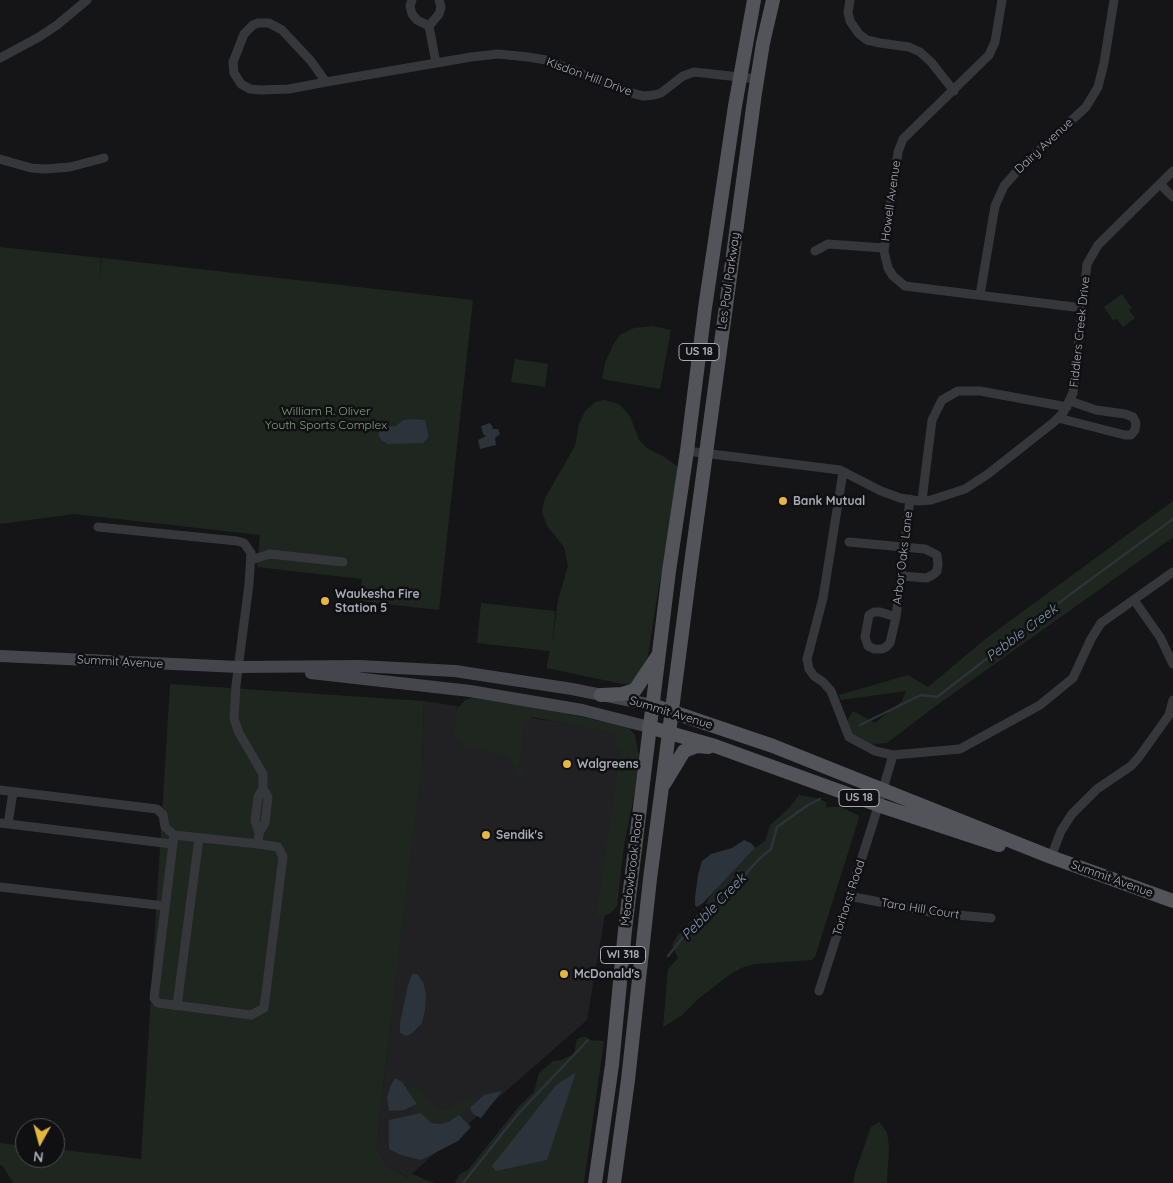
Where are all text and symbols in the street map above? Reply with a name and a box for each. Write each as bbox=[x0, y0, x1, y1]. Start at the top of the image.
street label: Kisdon Hill Drive bbox=[544, 55, 634, 99]
street label: Dairy Avenue bbox=[1012, 115, 1076, 177]
street label: Howell Avenue bbox=[878, 160, 904, 242]
street label: Les Paul Parkway bbox=[715, 232, 743, 330]
street label: Fiddlers Creek Drive bbox=[1067, 276, 1093, 388]
road number: US 18 bbox=[679, 344, 719, 361]
park label: William R. Oliver Youth Sports Complex bbox=[265, 404, 387, 432]
place label: Bank Mutual bbox=[793, 494, 865, 508]
marker: Bank Mutual bbox=[777, 495, 789, 507]
street label: Arbor Oaks Lane bbox=[890, 511, 916, 605]
place label: Waukesha Fire Station 5 bbox=[335, 587, 420, 615]
marker: Waukesha Fire Station 5 bbox=[319, 595, 331, 607]
water label: Pebble Creek bbox=[983, 601, 1061, 665]
street label: Summit Avenue bbox=[76, 653, 164, 671]
street label: Summit Avenue bbox=[628, 693, 714, 733]
place label: Walgreens bbox=[577, 757, 639, 771]
marker: Walgreens bbox=[561, 758, 573, 770]
road number: US 18 bbox=[839, 790, 879, 806]
street label: Meadowbrook Road bbox=[618, 813, 646, 927]
place label: Sendik's bbox=[496, 828, 543, 842]
marker: Sendik's bbox=[480, 829, 492, 841]
street label: Summit Avenue bbox=[1069, 857, 1155, 901]
street label: Torhorst Road bbox=[830, 858, 868, 938]
water label: Pebble Creek bbox=[678, 870, 750, 944]
street label: Tara Hill Court bbox=[880, 896, 960, 922]
road number: WI 318 bbox=[600, 946, 646, 964]
place label: McDonald's bbox=[574, 967, 640, 981]
marker: McDonald's bbox=[558, 968, 570, 980]
north arrow bbox=[15, 1118, 65, 1168]
text: N bbox=[32, 1147, 45, 1166]

